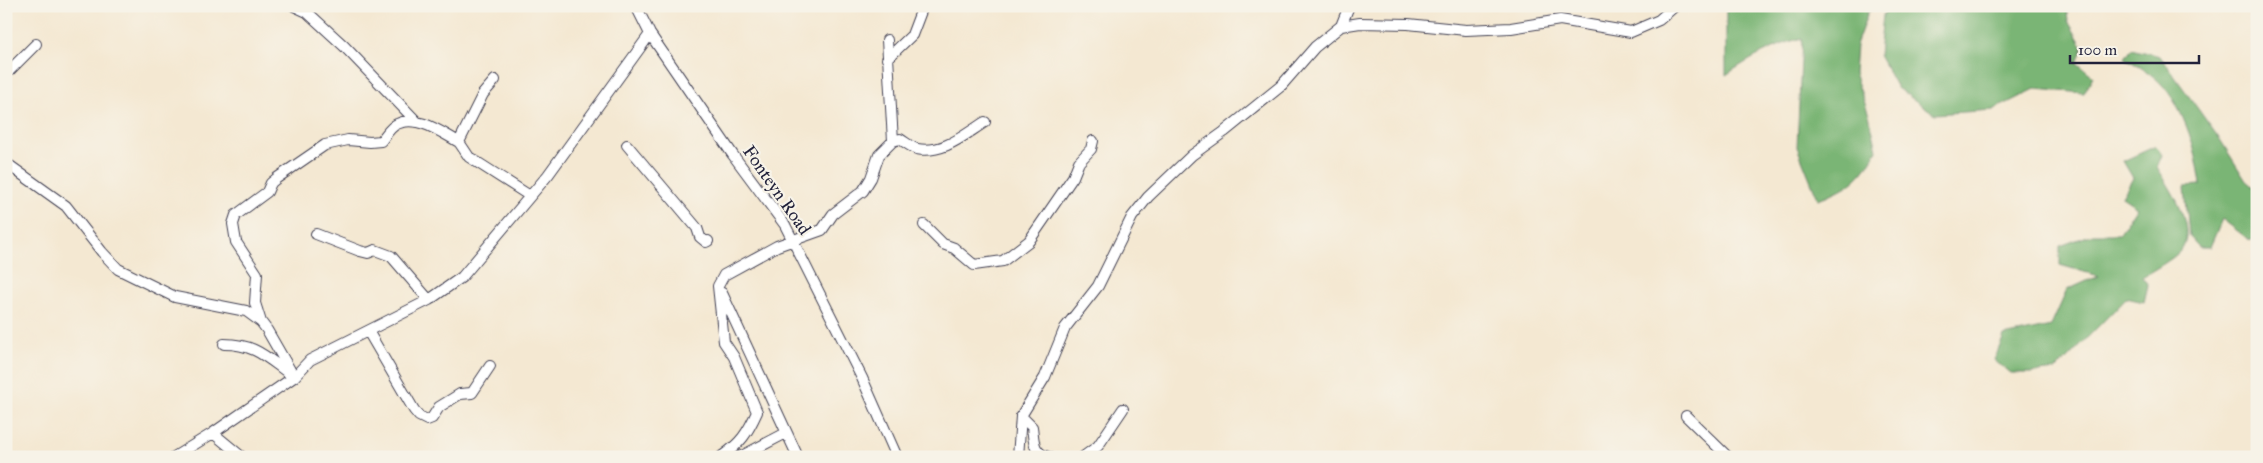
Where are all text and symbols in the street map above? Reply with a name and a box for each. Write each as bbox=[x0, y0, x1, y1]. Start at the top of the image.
scale bar bbox=[2070, 32, 2199, 64]
text: 100 m bbox=[2078, 41, 2118, 59]
street label: Fonteyn Road bbox=[738, 141, 816, 239]

